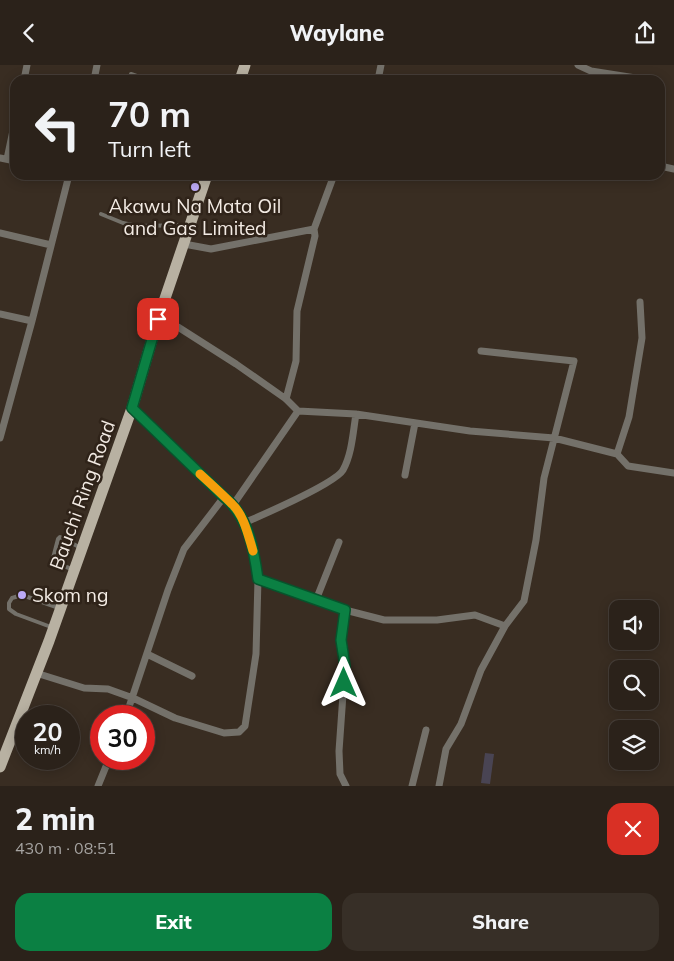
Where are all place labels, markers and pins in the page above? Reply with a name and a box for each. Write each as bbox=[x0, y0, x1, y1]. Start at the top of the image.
marker: Akawu Na Mata Oil and Gas Limited bbox=[189, 181, 201, 193]
place label: Akawu Na Mata Oil and Gas Limited bbox=[109, 194, 281, 240]
pin bbox=[137, 298, 179, 340]
place label: Skom ng bbox=[32, 583, 108, 607]
marker: Skom ng bbox=[16, 589, 28, 601]

